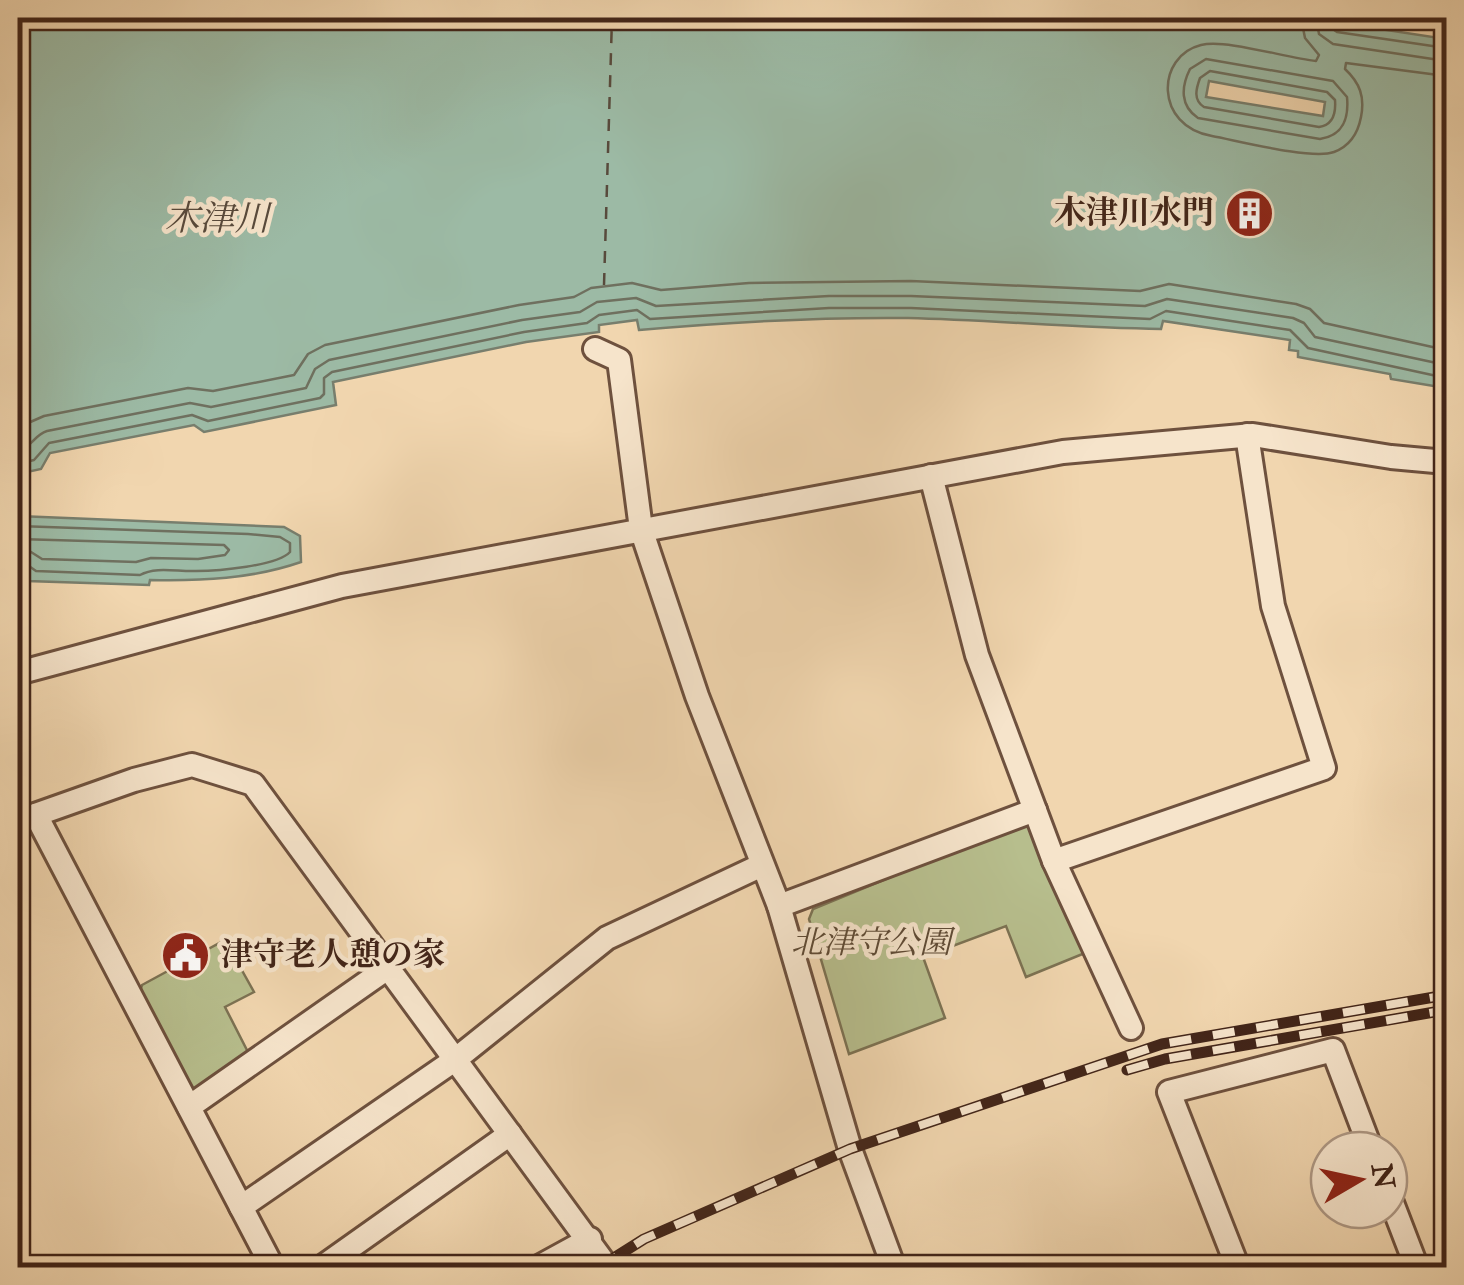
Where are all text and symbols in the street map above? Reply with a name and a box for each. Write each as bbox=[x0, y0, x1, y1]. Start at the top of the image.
building icon: 木津川水門 bbox=[1223, 187, 1275, 239]
place label: 木津川水門 bbox=[1054, 193, 1214, 233]
water label: 木津川 bbox=[164, 197, 273, 241]
park label: 北津守公園 bbox=[791, 923, 956, 963]
public building icon: 津守老人憩の家 bbox=[160, 929, 212, 981]
place label: 津守老人憩の家 bbox=[221, 935, 445, 975]
north arrow bbox=[1309, 1130, 1409, 1230]
text: N bbox=[1363, 1160, 1402, 1192]

